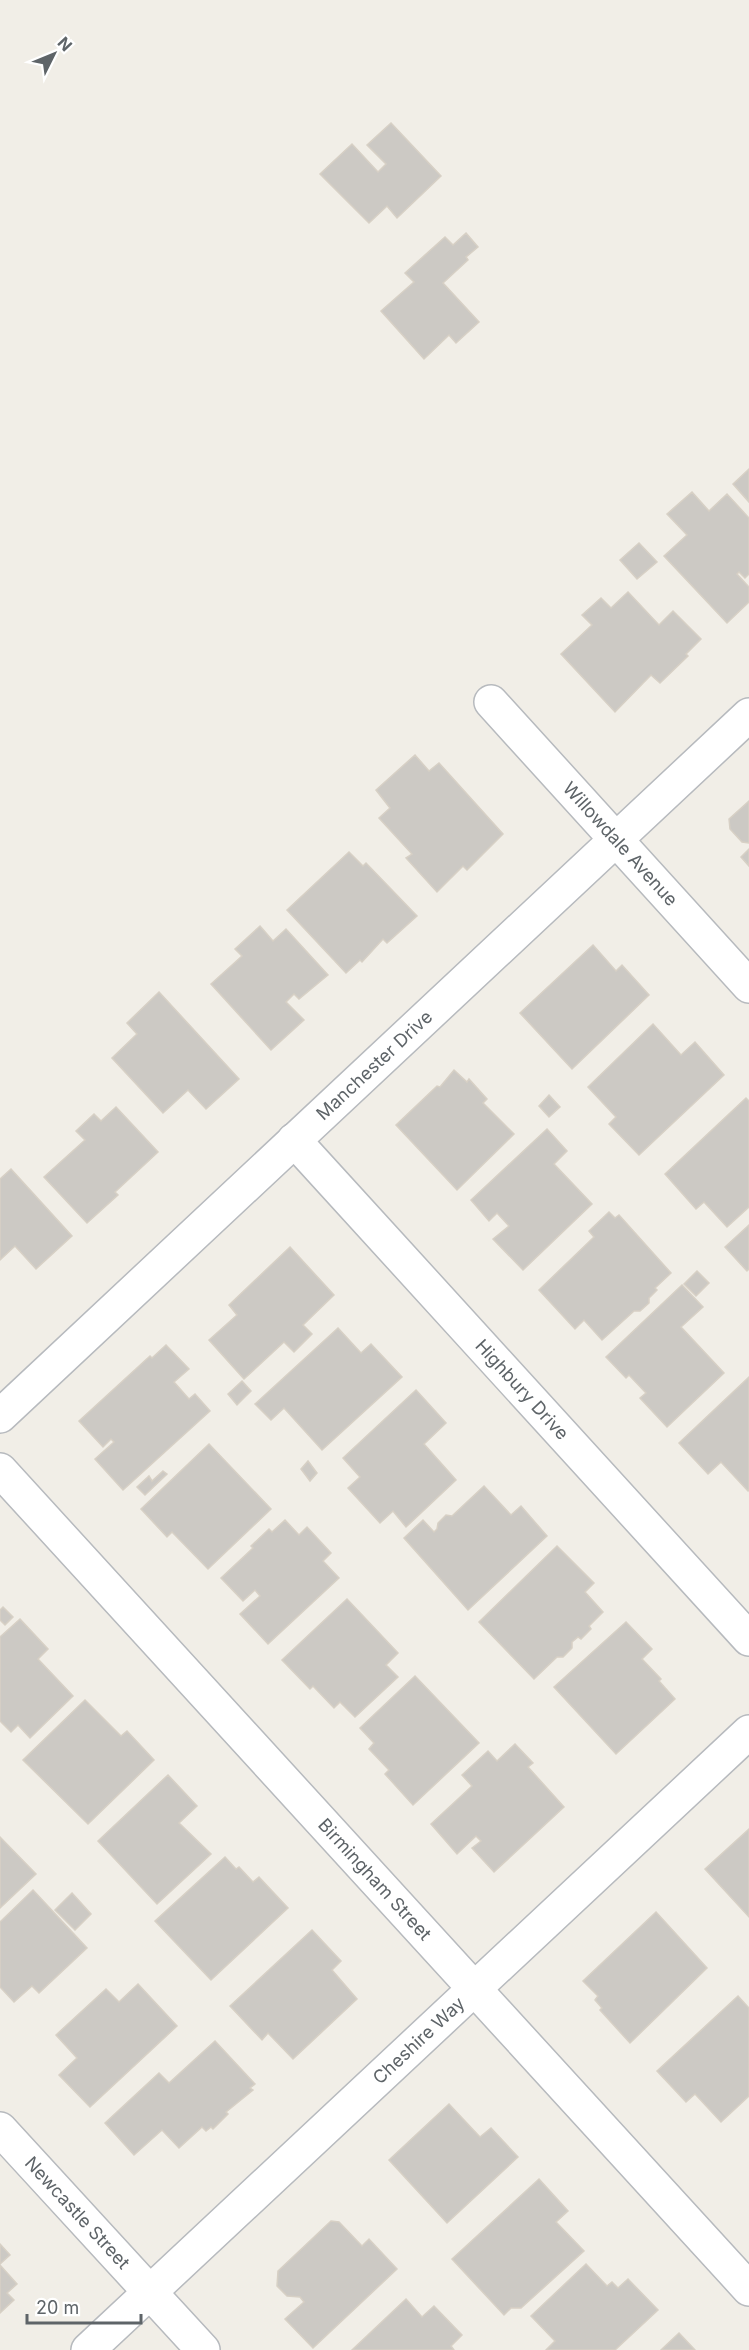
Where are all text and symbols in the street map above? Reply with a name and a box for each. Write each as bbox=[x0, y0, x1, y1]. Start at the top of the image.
north arrow bbox=[24, 24, 84, 84]
text: N bbox=[53, 32, 76, 55]
street label: Willowdale Avenue bbox=[559, 777, 682, 910]
street label: Manchester Drive bbox=[312, 1006, 436, 1124]
street label: Highbury Drive bbox=[471, 1335, 573, 1444]
street label: Birmingham Street bbox=[314, 1814, 436, 1944]
street label: Cheshire Way bbox=[368, 1992, 469, 2088]
street label: Newcastle Street bbox=[21, 2152, 134, 2273]
scale bar bbox=[27, 2287, 141, 2325]
text: 20 m bbox=[36, 2297, 79, 2318]

